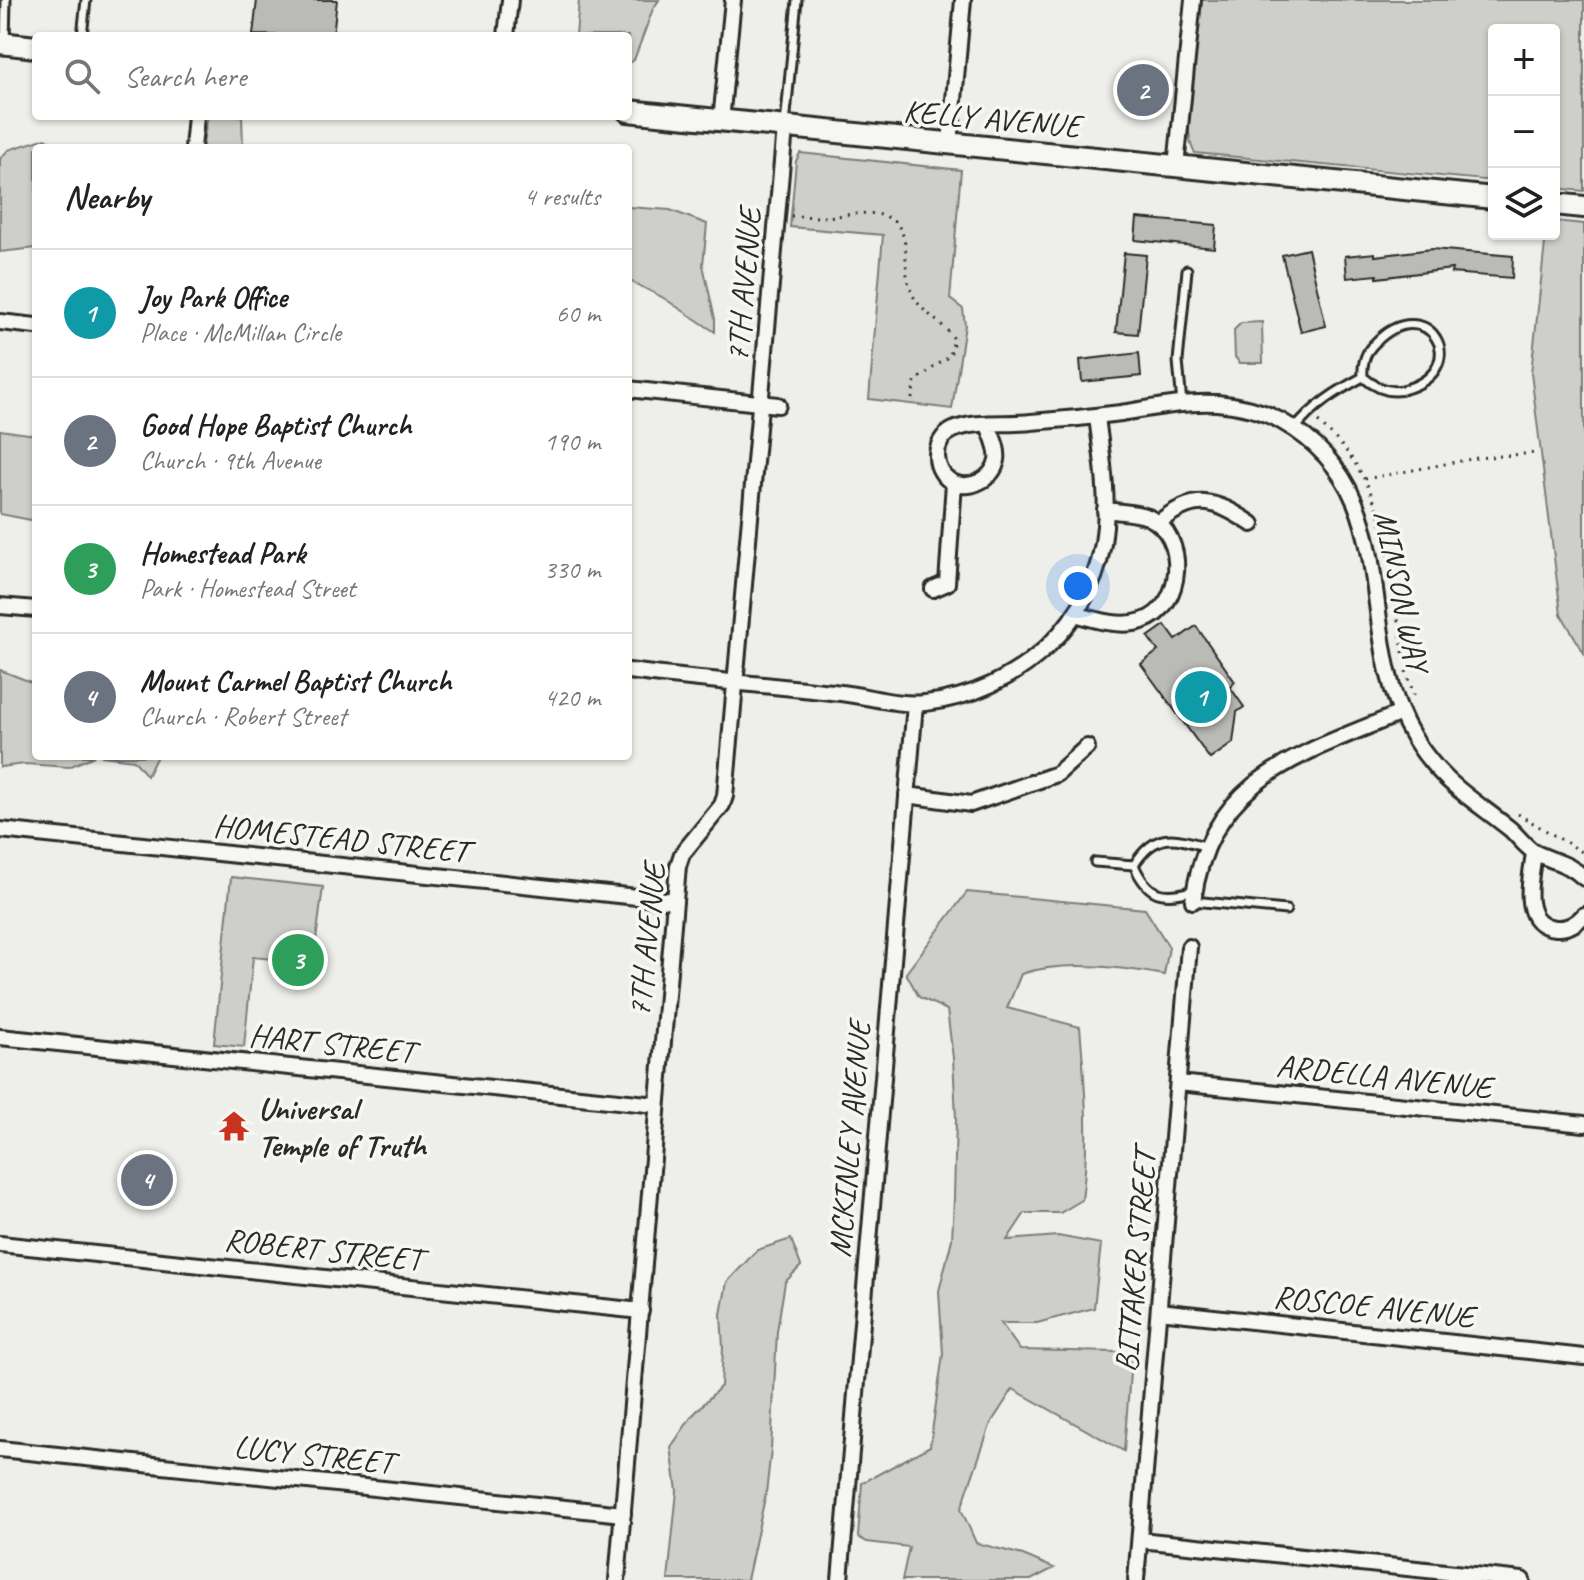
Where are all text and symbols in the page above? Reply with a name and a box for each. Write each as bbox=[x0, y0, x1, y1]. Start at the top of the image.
map controls bbox=[1488, 24, 1560, 240]
button: + bbox=[1488, 24, 1560, 96]
search box bbox=[32, 32, 632, 120]
icon: search bbox=[60, 54, 104, 98]
text: Search here bbox=[124, 57, 246, 95]
pin: 2 bbox=[1117, 60, 1169, 120]
street label: KELLY AVENUE bbox=[902, 90, 1087, 147]
button: − bbox=[1488, 96, 1560, 168]
button: layers bbox=[1488, 168, 1560, 240]
text: Nearby bbox=[64, 175, 150, 218]
text: 4 results bbox=[524, 180, 600, 213]
street label: 7TH AVENUE bbox=[716, 202, 771, 364]
text: Joy Park Office bbox=[140, 278, 287, 316]
text: 1 bbox=[84, 297, 96, 330]
text: 60 m bbox=[556, 297, 600, 330]
text: Place · McMillan Circle bbox=[140, 316, 341, 349]
text: Good Hope Baptist Church bbox=[140, 406, 411, 444]
text: 2 bbox=[84, 425, 96, 458]
text: 190 m bbox=[544, 425, 600, 458]
text: Church · 9th Avenue bbox=[140, 444, 321, 477]
street label: MINSON WAY bbox=[1364, 507, 1439, 679]
text: Homestead Park bbox=[140, 534, 305, 572]
text: 3 bbox=[84, 553, 96, 586]
text: 330 m bbox=[544, 553, 600, 586]
your location bbox=[1058, 566, 1098, 606]
text: Park · Homestead Street bbox=[140, 572, 355, 605]
text: Mount Carmel Baptist Church bbox=[140, 662, 451, 700]
pin: 1 bbox=[1175, 667, 1227, 727]
text: 4 bbox=[84, 681, 96, 714]
text: 420 m bbox=[544, 681, 600, 714]
text: Church · Robert Street bbox=[140, 700, 346, 733]
street label: HOMESTEAD STREET bbox=[212, 805, 478, 873]
street label: 7TH AVENUE bbox=[618, 857, 675, 1019]
pin: 3 bbox=[272, 930, 324, 990]
street label: HART STREET bbox=[247, 1014, 423, 1073]
street label: MCKINLEY AVENUE bbox=[819, 1015, 881, 1259]
street label: ARDELLA AVENUE bbox=[1274, 1045, 1498, 1109]
place label: Universal Temple of Truth bbox=[258, 1088, 428, 1166]
temple icon: Universal Temple of Truth bbox=[217, 1109, 251, 1143]
street label: BITTAKER STREET bbox=[1105, 1140, 1166, 1374]
pin: 4 bbox=[121, 1150, 173, 1210]
street label: ROBERT STREET bbox=[222, 1219, 431, 1281]
street label: ROSCOE AVENUE bbox=[1272, 1276, 1480, 1338]
street label: LUCY STREET bbox=[232, 1426, 402, 1484]

